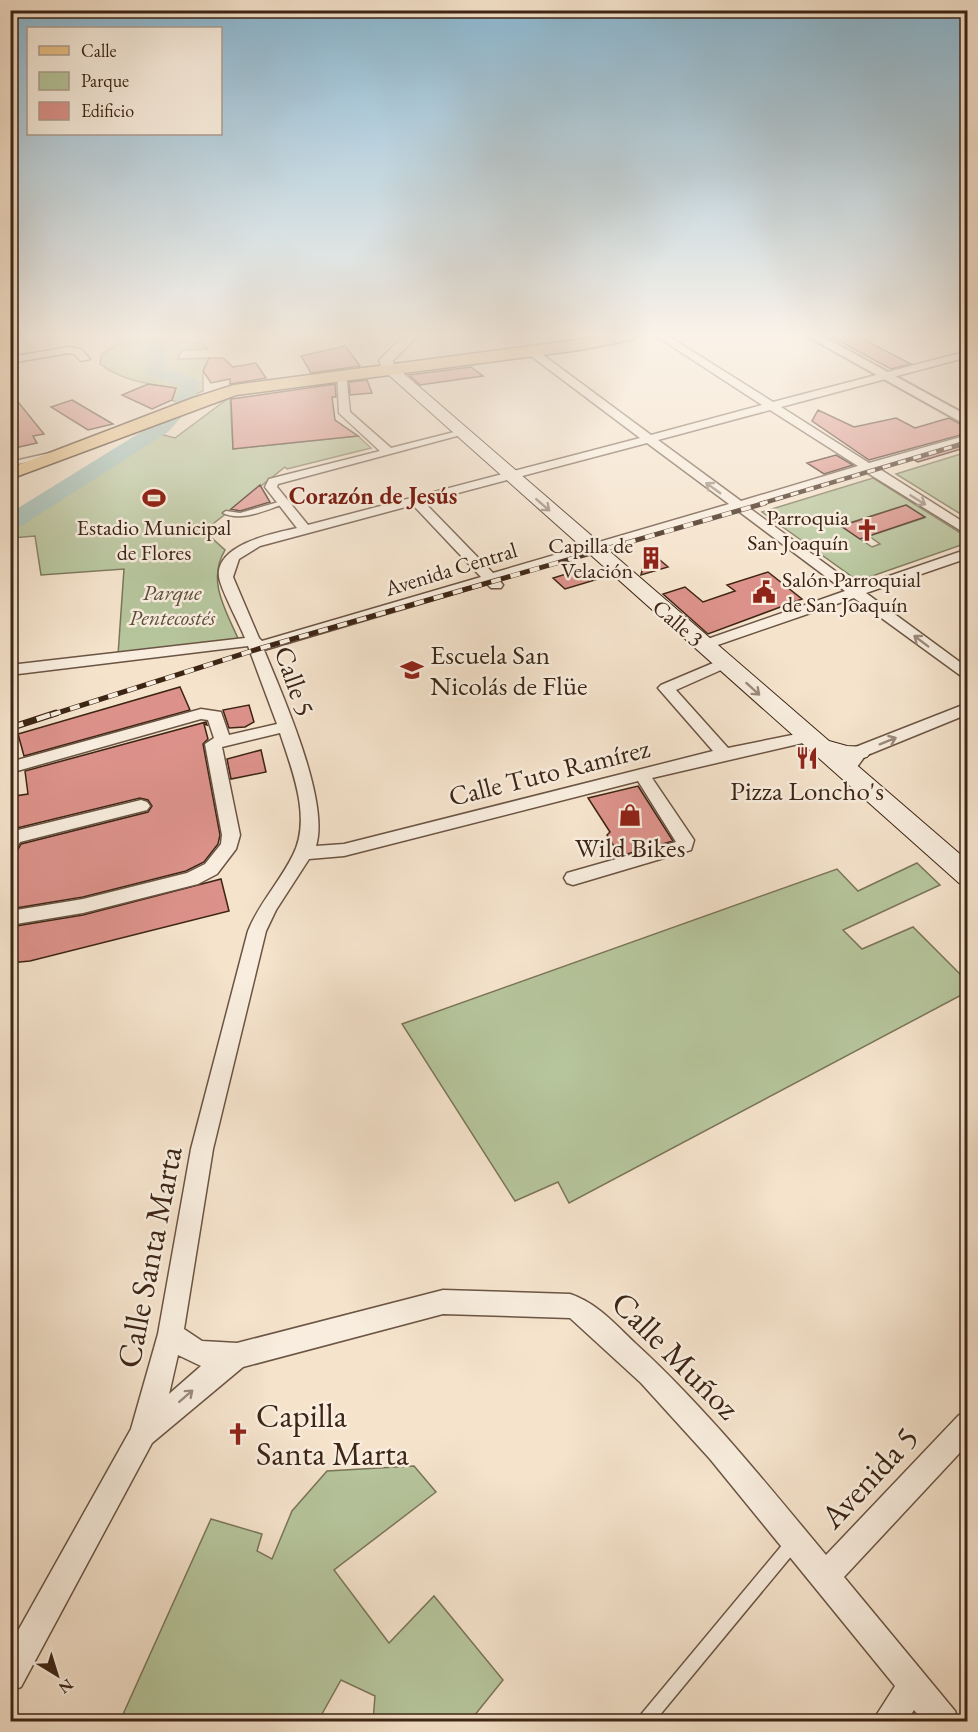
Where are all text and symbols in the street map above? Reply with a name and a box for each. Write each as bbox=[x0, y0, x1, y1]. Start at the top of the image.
legend bbox=[27, 27, 222, 135]
text: Calle bbox=[81, 39, 117, 62]
text: Parque bbox=[81, 69, 129, 92]
text: Edificio bbox=[81, 99, 134, 122]
district label: Corazón de Jesús bbox=[289, 480, 457, 511]
one-way arrow bbox=[706, 481, 722, 494]
sports icon: Estadio Municipal de Flores bbox=[141, 485, 167, 511]
one-way arrow bbox=[909, 494, 926, 506]
one-way arrow bbox=[535, 498, 550, 512]
place label: Parroquia San Joaquín bbox=[747, 503, 849, 557]
place label: Estadio Municipal de Flores bbox=[77, 513, 231, 567]
church icon: Parroquia San Joaquín bbox=[854, 517, 880, 543]
place label: Capilla de Velación bbox=[548, 531, 633, 585]
street label: Avenida Central bbox=[380, 535, 521, 603]
building icon: Capilla de Velación bbox=[638, 545, 664, 571]
place label: Salón Parroquial de San Joaquín bbox=[782, 565, 921, 619]
park label: Parque Pentecostés bbox=[129, 578, 216, 632]
public building icon: Salón Parroquial de San Joaquín bbox=[751, 579, 777, 605]
street label: Calle 3 bbox=[646, 593, 710, 653]
one-way arrow bbox=[913, 635, 929, 647]
place label: Escuela San Nicolás de Flüe bbox=[430, 637, 587, 703]
street label: Calle 5 bbox=[267, 641, 323, 721]
school or university icon: Escuela San Nicolás de Flüe bbox=[399, 657, 425, 683]
one-way arrow bbox=[745, 682, 760, 696]
street label: Calle Tuto Ramírez bbox=[445, 730, 654, 814]
one-way arrow bbox=[878, 735, 897, 746]
restaurant icon: Pizza Loncho's bbox=[794, 745, 820, 771]
place label: Pizza Loncho's bbox=[730, 773, 884, 808]
shop icon: Wild Bikes bbox=[617, 802, 643, 828]
place label: Wild Bikes bbox=[575, 830, 685, 865]
street label: Calle Santa Marta bbox=[106, 1142, 192, 1371]
street label: Calle Muñoz bbox=[603, 1282, 750, 1429]
one-way arrow bbox=[178, 1389, 193, 1403]
place label: Capilla Santa Marta bbox=[256, 1394, 410, 1475]
street label: Avenida 5 bbox=[810, 1417, 927, 1538]
church icon: Capilla Santa Marta bbox=[225, 1421, 251, 1447]
north arrow bbox=[27, 1645, 87, 1705]
text: N bbox=[54, 1674, 77, 1699]

